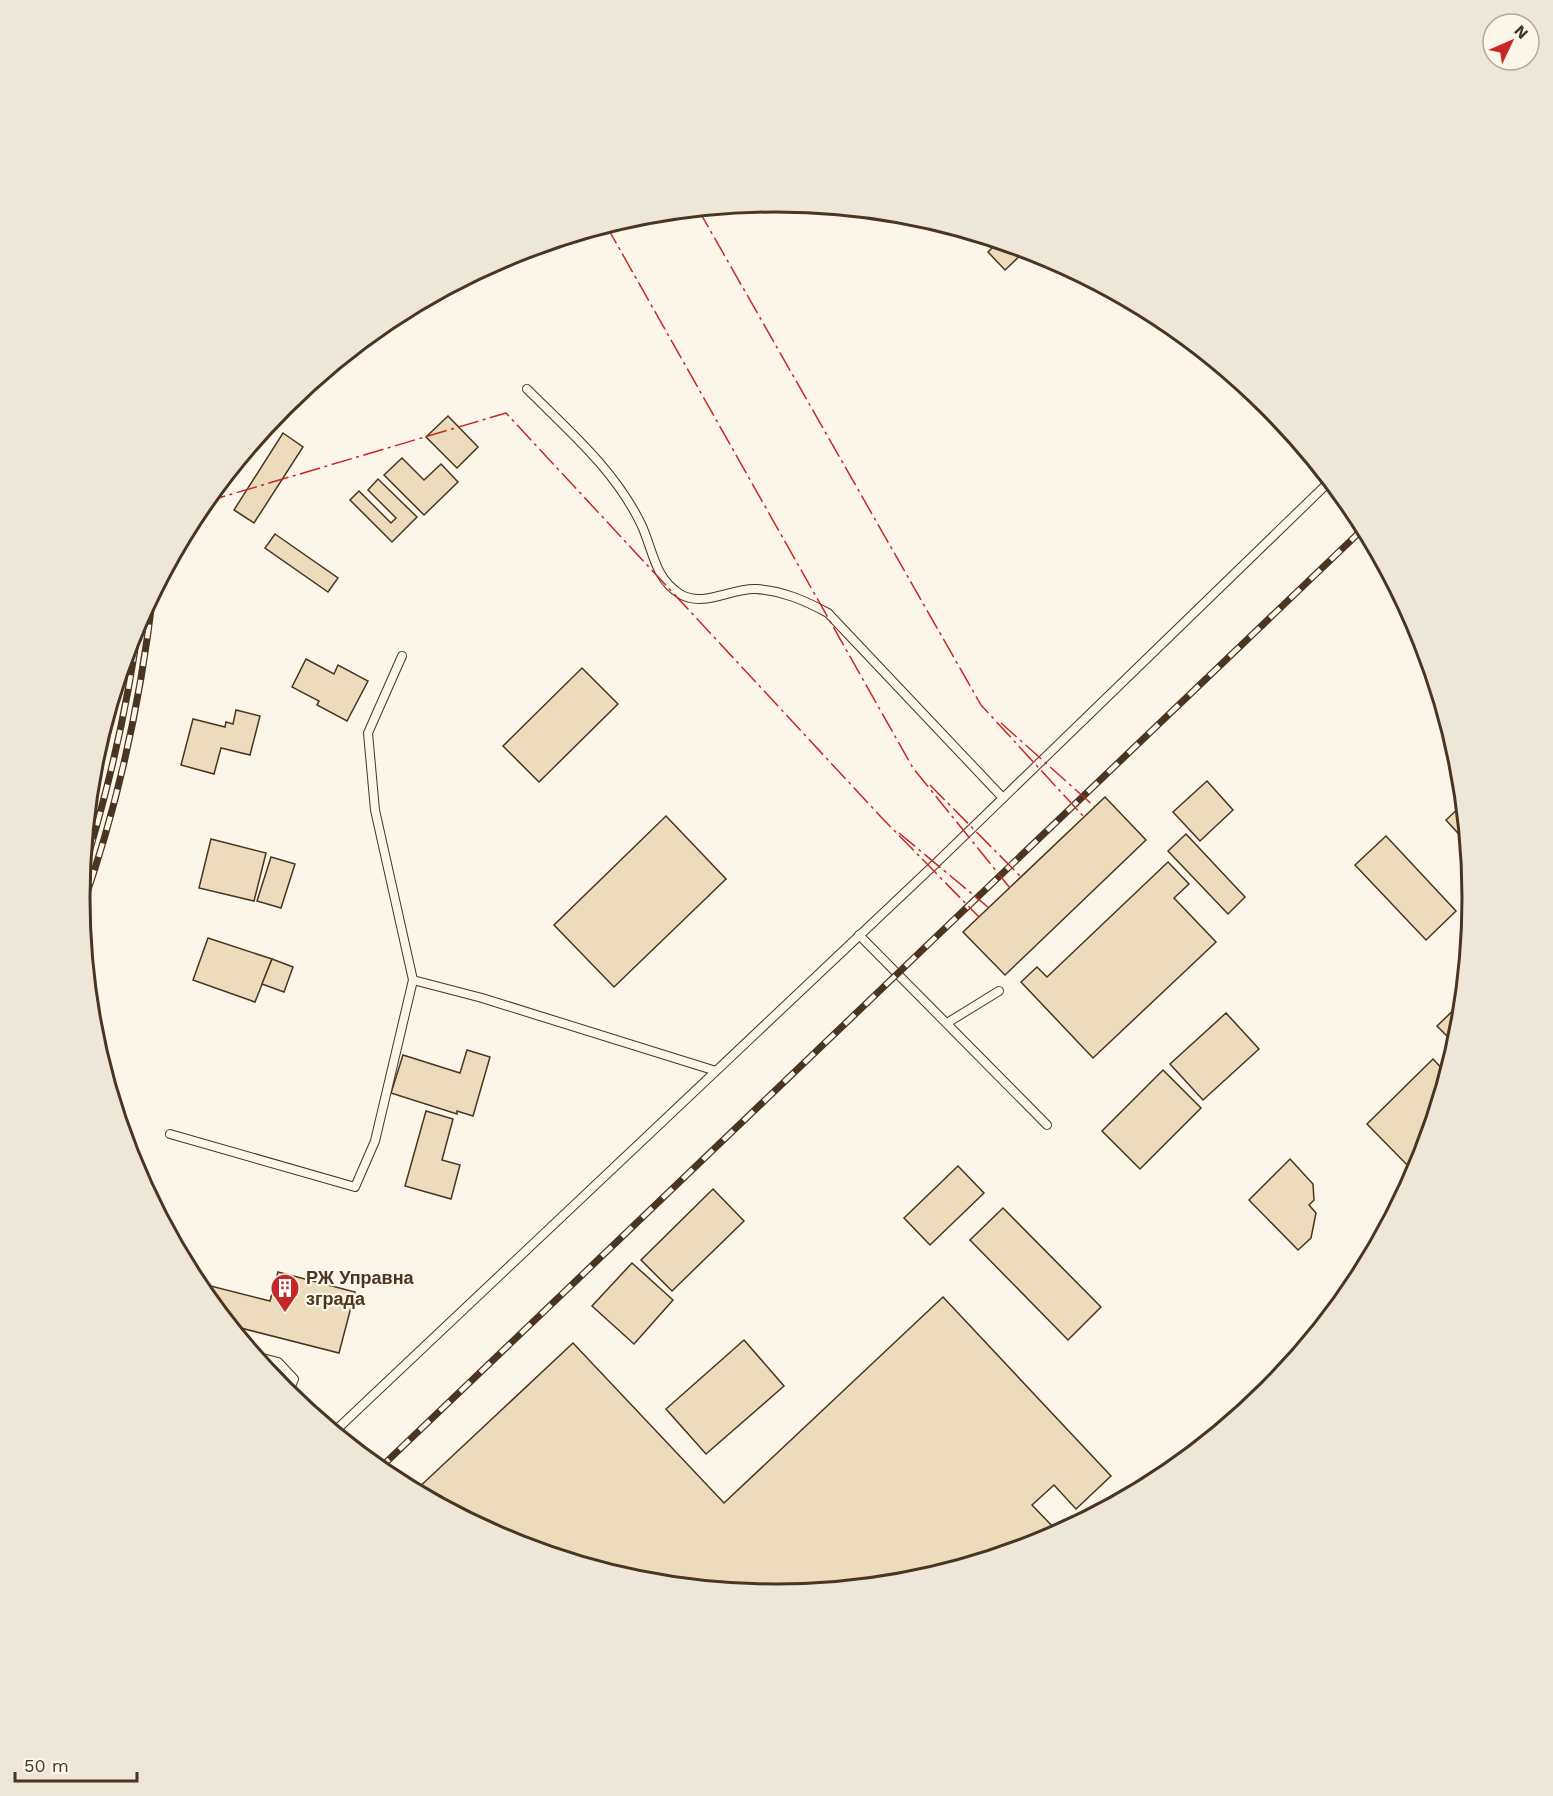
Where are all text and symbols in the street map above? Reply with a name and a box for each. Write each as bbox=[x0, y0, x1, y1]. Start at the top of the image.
north arrow bbox=[1481, 12, 1541, 72]
text: N bbox=[1510, 21, 1532, 43]
place label: РЖ Управна зграда bbox=[306, 1267, 415, 1309]
building icon: РЖ Управна зграда bbox=[269, 1272, 301, 1314]
scale bar bbox=[15, 1745, 136, 1783]
text: 50 m bbox=[24, 1755, 69, 1776]

